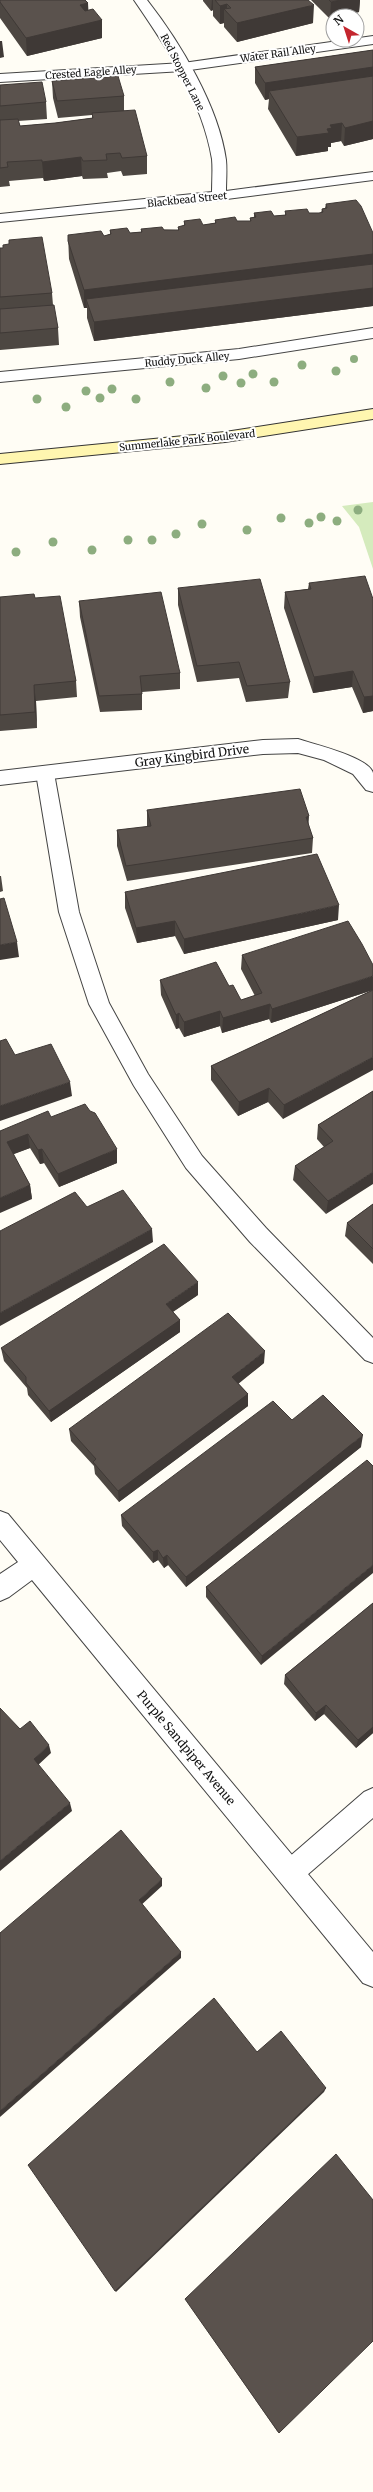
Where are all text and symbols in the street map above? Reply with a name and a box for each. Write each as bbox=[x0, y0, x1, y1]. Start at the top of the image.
north arrow bbox=[325, 8, 365, 48]
text: N bbox=[331, 12, 347, 28]
street label: Red Stopper Lane bbox=[158, 32, 208, 113]
street label: Water Rail Alley bbox=[238, 42, 317, 65]
street label: Crested Eagle Alley bbox=[45, 63, 137, 82]
street label: Blackbead Street bbox=[147, 189, 228, 210]
street label: Ruddy Duck Alley bbox=[144, 349, 230, 370]
street label: Summerlake Park Boulevard bbox=[118, 427, 256, 454]
street label: Gray Kingbird Drive bbox=[134, 741, 250, 770]
street label: Purple Sandpiper Avenue bbox=[134, 1687, 239, 1808]

